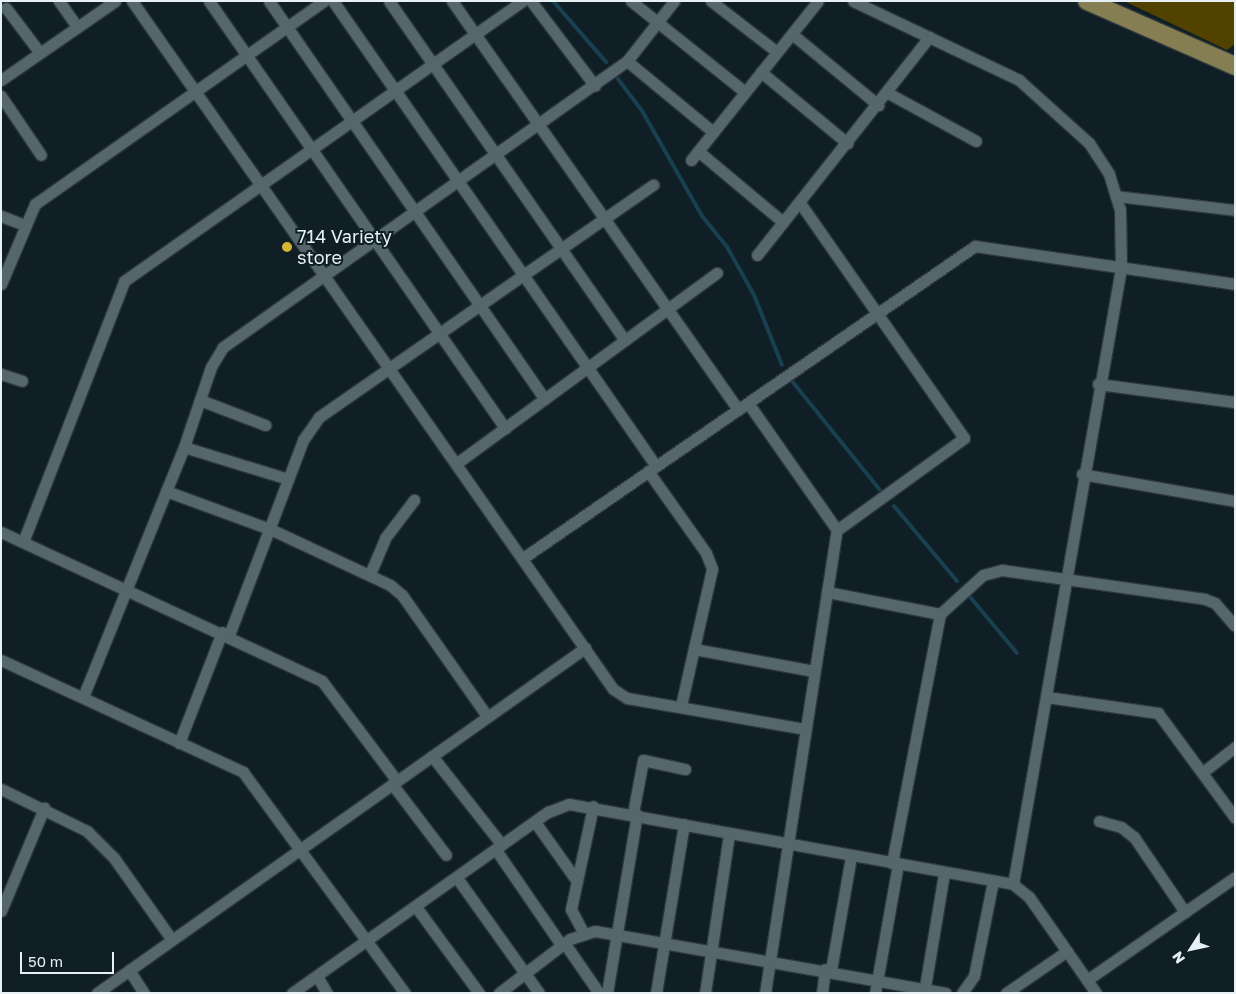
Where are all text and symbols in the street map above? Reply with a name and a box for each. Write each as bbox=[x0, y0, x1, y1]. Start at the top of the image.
place label: 714 Variety store bbox=[297, 226, 392, 268]
marker: 714 Variety store bbox=[281, 241, 293, 253]
north arrow bbox=[1166, 924, 1216, 974]
scale bar bbox=[22, 942, 116, 974]
text: N bbox=[1168, 949, 1188, 967]
text: 50 m bbox=[28, 952, 63, 970]

